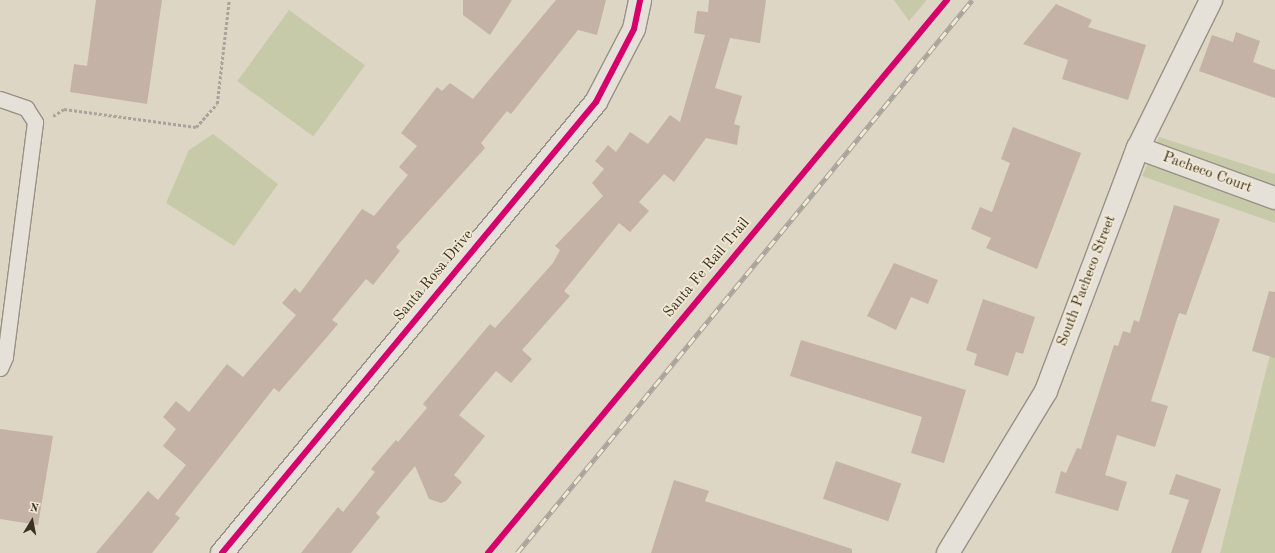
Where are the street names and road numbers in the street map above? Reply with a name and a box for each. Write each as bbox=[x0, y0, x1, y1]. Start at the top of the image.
street label: Pacheco Court bbox=[1160, 149, 1254, 197]
street label: South Pacheco Street bbox=[1054, 213, 1120, 349]
street label: Santa Fe Rail Trail bbox=[660, 214, 754, 322]
street label: Santa Rosa Drive bbox=[390, 227, 478, 325]

